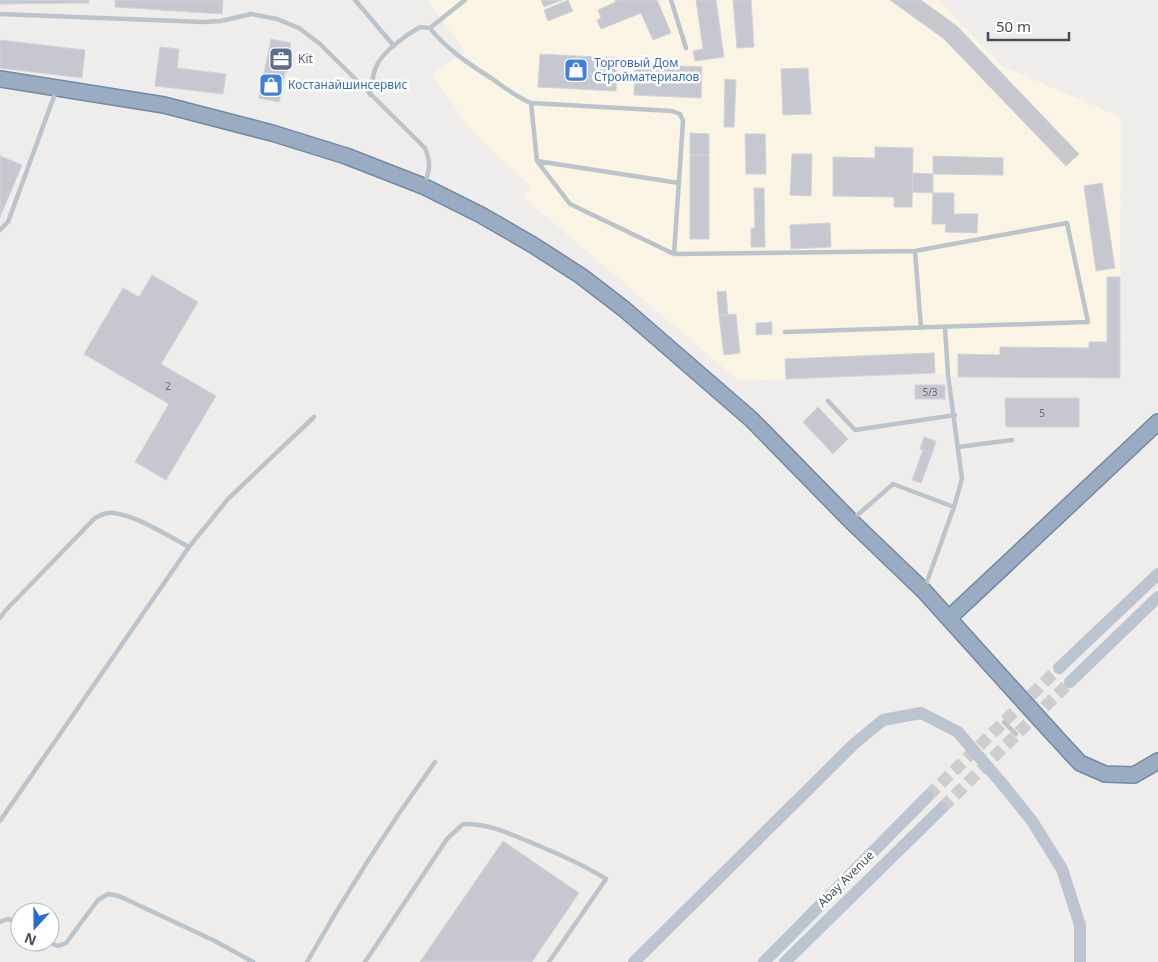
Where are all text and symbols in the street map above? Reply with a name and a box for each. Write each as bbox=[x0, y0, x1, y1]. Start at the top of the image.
scale bar bbox=[988, 10, 1069, 42]
text: 50 m bbox=[996, 16, 1031, 36]
office icon: Kit bbox=[268, 46, 294, 72]
place label: Kit bbox=[298, 50, 314, 67]
place label: Торговый Дом Стройматериалов bbox=[594, 54, 700, 85]
shop icon: Торговый Дом Стройматериалов bbox=[563, 57, 589, 83]
shop icon: Костанайшинсервис bbox=[258, 72, 284, 98]
place label: Костанайшинсервис bbox=[288, 76, 408, 93]
house number: 2 bbox=[165, 379, 171, 393]
house number: 5/3 bbox=[922, 385, 938, 399]
house number: 5 bbox=[1039, 406, 1045, 420]
street label: Abay Avenue bbox=[814, 847, 878, 911]
north arrow bbox=[10, 902, 60, 952]
text: N bbox=[21, 929, 39, 951]

